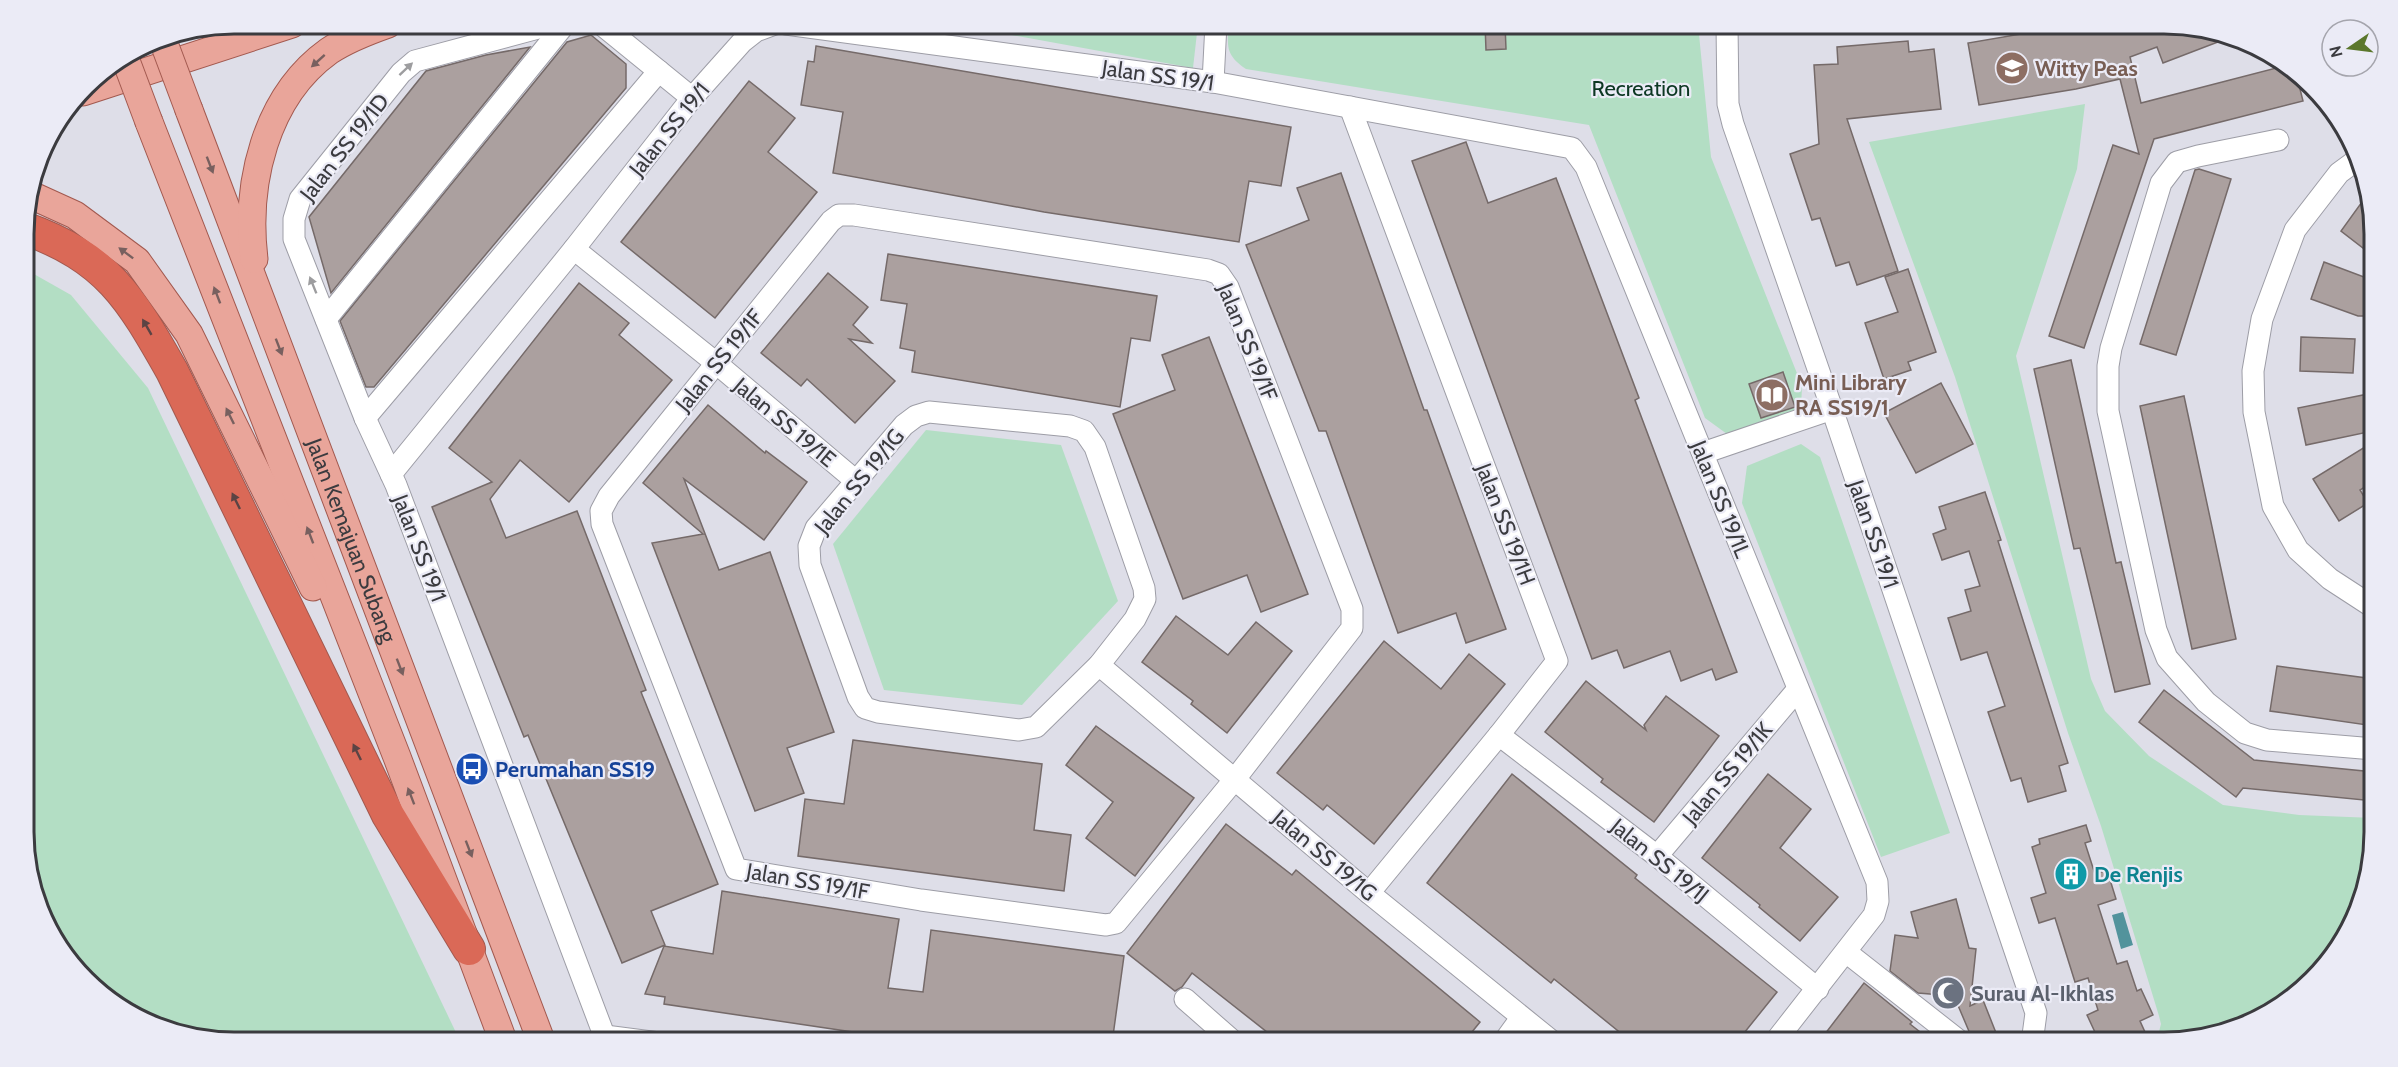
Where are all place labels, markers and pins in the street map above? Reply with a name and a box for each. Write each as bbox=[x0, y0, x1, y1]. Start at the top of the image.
school or university icon: Witty Peas bbox=[1994, 50, 2030, 86]
place label: Witty Peas bbox=[2035, 55, 2138, 82]
place label: Mini Library RA SS19/1 bbox=[1795, 369, 1907, 421]
library icon: Mini Library RA SS19/1 bbox=[1754, 377, 1790, 413]
bus stop icon: Perumahan SS19 bbox=[454, 751, 490, 787]
place label: Perumahan SS19 bbox=[495, 756, 655, 783]
building icon: De Renjis bbox=[2053, 856, 2089, 892]
place label: De Renjis bbox=[2094, 861, 2183, 888]
mosque icon: Surau Al-Ikhlas bbox=[1930, 975, 1966, 1011]
place label: Surau Al-Ikhlas bbox=[1971, 980, 2114, 1007]

